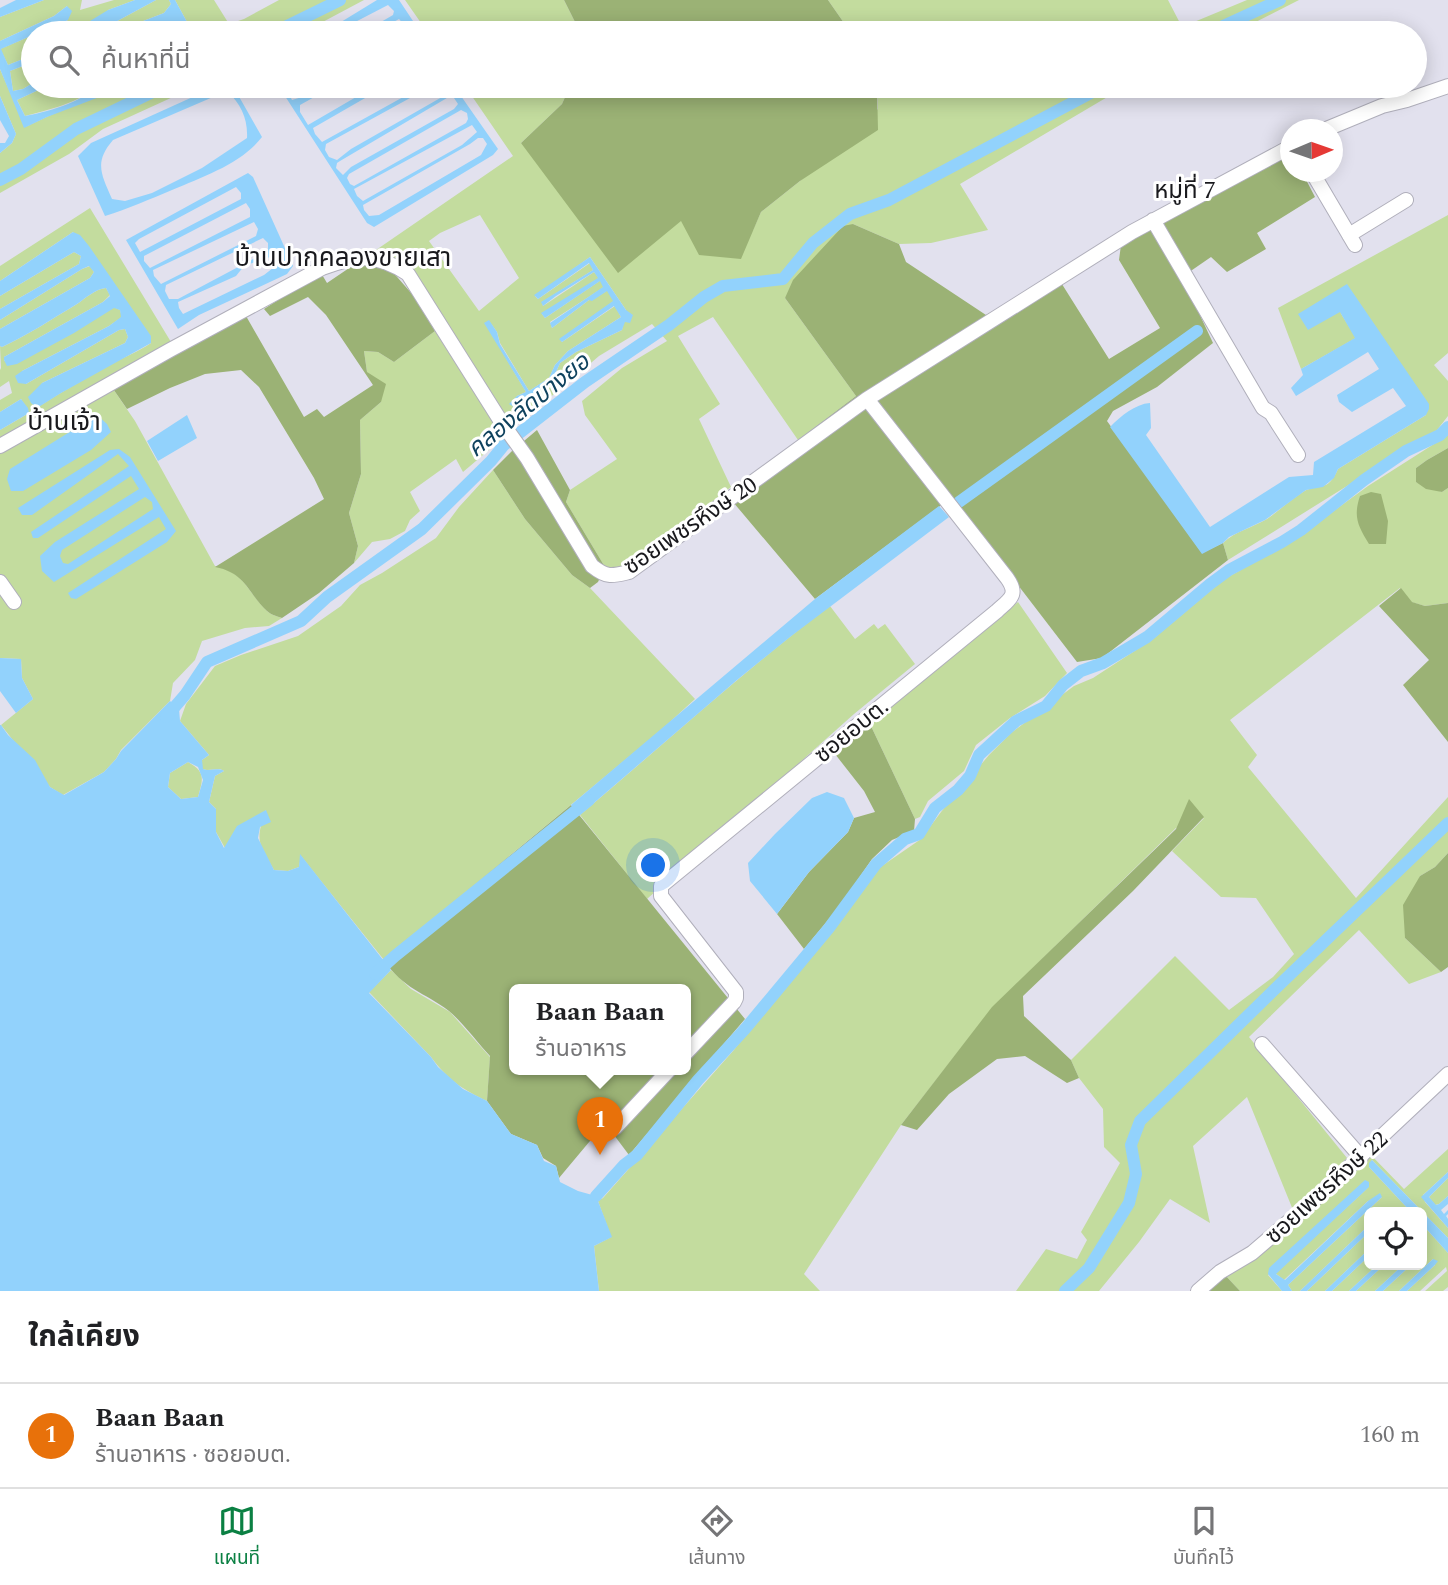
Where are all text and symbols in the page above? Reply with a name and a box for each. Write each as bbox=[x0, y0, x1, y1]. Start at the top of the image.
search box bbox=[21, 21, 1427, 98]
text: ค้นหาที่นี่ bbox=[101, 40, 191, 80]
icon: search bbox=[45, 41, 83, 79]
north arrow bbox=[1280, 119, 1343, 182]
district label: หมู่ที่ 7 bbox=[1154, 173, 1216, 209]
district label: บ้านปากคลองขายเสา bbox=[235, 238, 451, 278]
water label: คลองลัดบางยอ bbox=[459, 344, 599, 467]
district label: บ้านเจ้า bbox=[27, 402, 101, 442]
street label: ซอยเพชรหึงษ์ 20 bbox=[617, 468, 765, 584]
street label: ซอยอบต. bbox=[807, 690, 897, 772]
your location bbox=[636, 848, 670, 882]
popup bbox=[509, 984, 691, 1075]
text: Baan Baan bbox=[535, 992, 665, 1032]
text: ร้านอาหาร bbox=[535, 1032, 626, 1067]
pin: 1 bbox=[577, 1097, 623, 1155]
street label: ซอยเพชรหึงษ์ 22 bbox=[1258, 1123, 1396, 1253]
map controls bbox=[1364, 1207, 1427, 1270]
button: locate bbox=[1364, 1207, 1427, 1270]
text: ใกล้เคียง bbox=[28, 1314, 140, 1360]
text: Baan Baan bbox=[95, 1398, 225, 1438]
text: 1 bbox=[45, 1418, 57, 1453]
text: 160 m bbox=[1360, 1418, 1420, 1453]
text: ร้านอาหาร · ซอยอบต. bbox=[95, 1438, 291, 1473]
tab: แผนที่ bbox=[214, 1502, 260, 1573]
tab: เส้นทาง bbox=[688, 1502, 745, 1573]
tab: บันทึกไว้ bbox=[1173, 1502, 1234, 1573]

